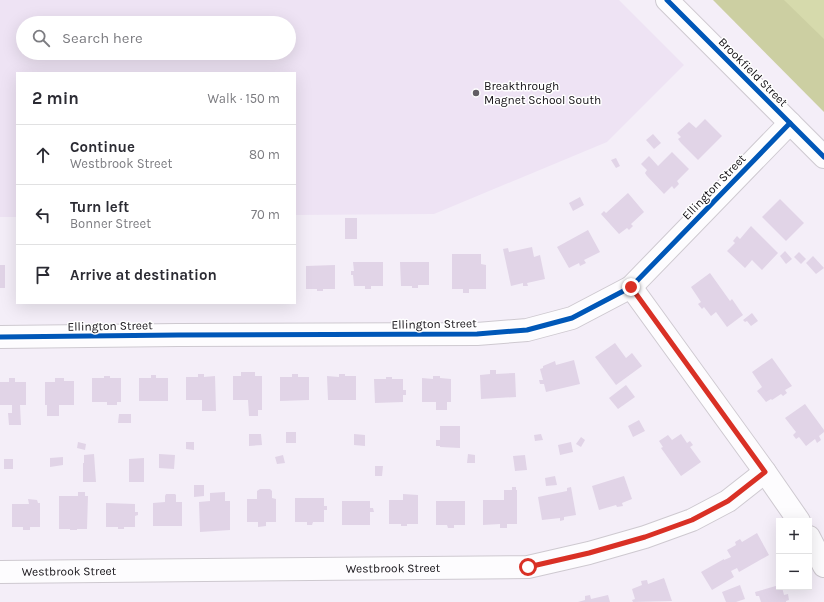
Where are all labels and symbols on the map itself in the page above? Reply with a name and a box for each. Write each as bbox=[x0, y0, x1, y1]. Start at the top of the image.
street label: Brookfield Street bbox=[716, 35, 791, 110]
place label: Breakthrough Magnet School South bbox=[484, 79, 601, 107]
marker: Breakthrough Magnet School South bbox=[471, 88, 481, 98]
street label: Ellington Street bbox=[679, 151, 749, 222]
route end bbox=[622, 278, 640, 296]
street label: Ellington Street bbox=[391, 316, 477, 332]
street label: Ellington Street bbox=[67, 318, 153, 334]
route start bbox=[519, 558, 537, 576]
street label: Westbrook Street bbox=[346, 561, 441, 576]
street label: Westbrook Street bbox=[22, 564, 117, 579]

